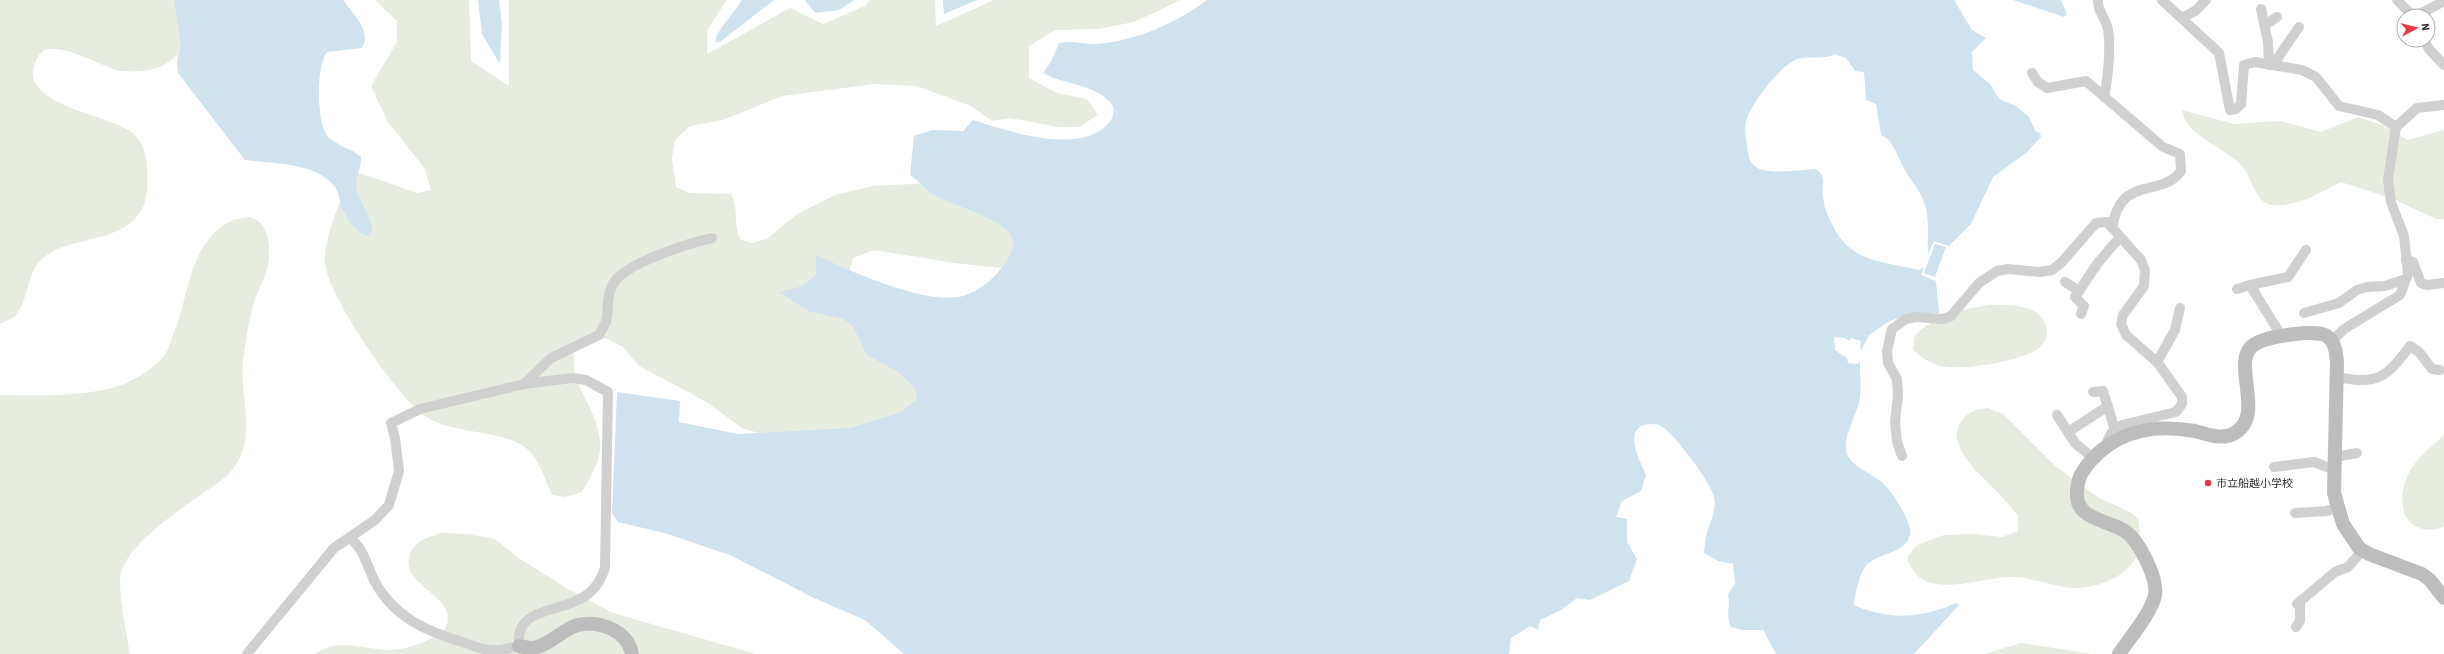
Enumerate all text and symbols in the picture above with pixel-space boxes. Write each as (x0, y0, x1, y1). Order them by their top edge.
north arrow (2396, 8, 2436, 48)
text: N (2418, 22, 2433, 31)
place label: 市立船越小学校 (2216, 476, 2293, 491)
marker: 市立船越小学校 (2203, 478, 2213, 488)

